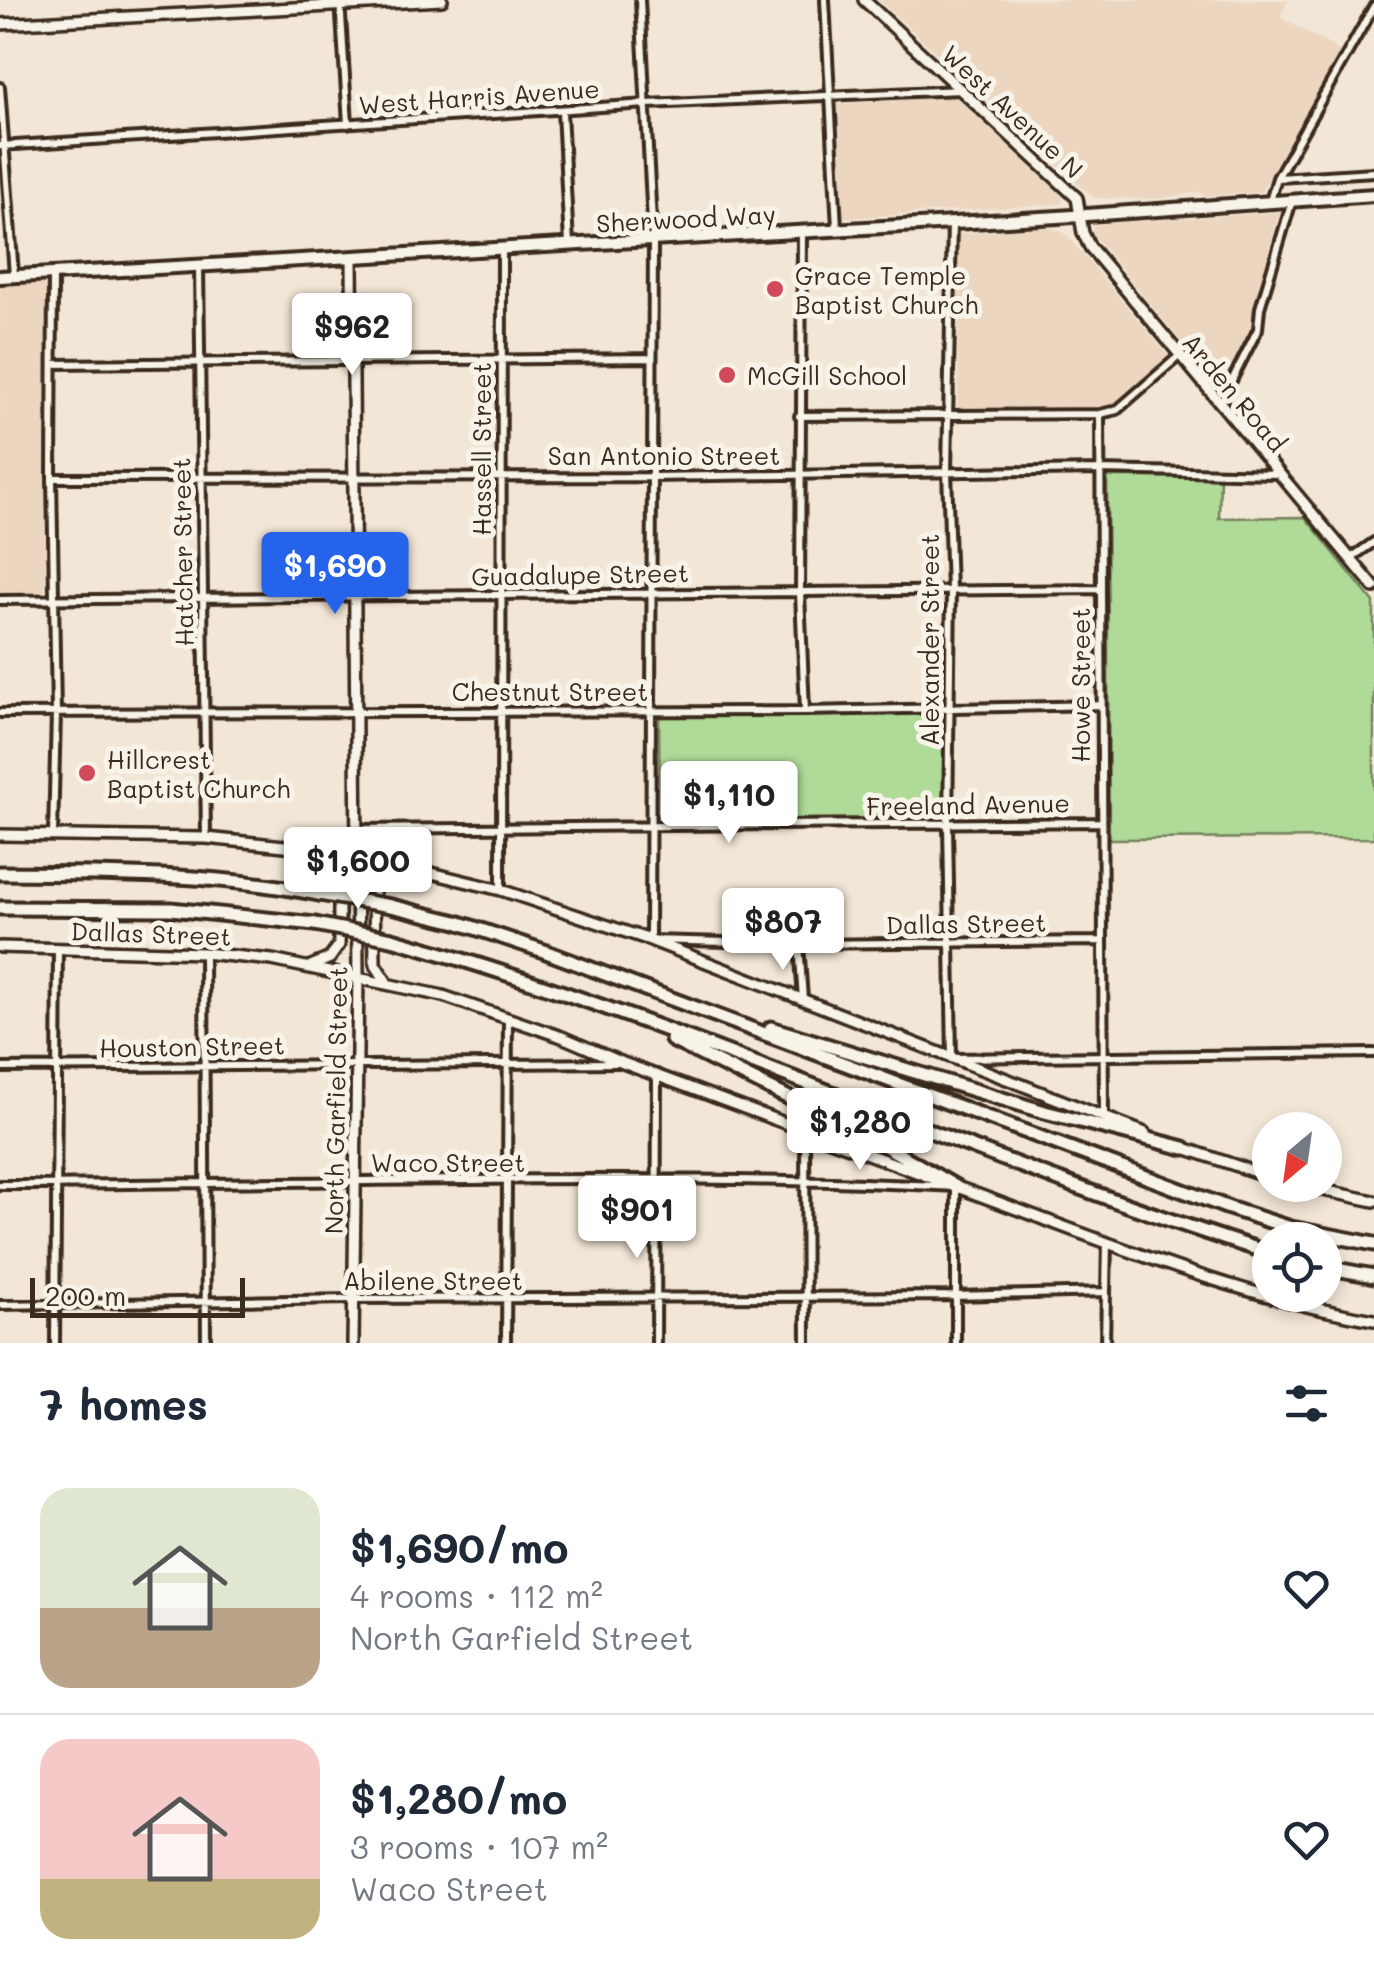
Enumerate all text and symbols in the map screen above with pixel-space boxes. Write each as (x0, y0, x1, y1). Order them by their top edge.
street label: West Avenue N (936, 37, 1090, 185)
street label: West Harris Avenue (357, 72, 601, 120)
street label: Sherwood Way (595, 197, 777, 240)
place label: Grace Temple Baptist Church (795, 259, 978, 320)
marker: Grace Temple Baptist Church (764, 278, 786, 300)
pin: $962 (293, 293, 411, 378)
text: $962 (314, 304, 390, 346)
street label: Arden Road (1176, 326, 1294, 458)
place label: McGill School (747, 359, 907, 391)
street label: Hassell Street (465, 362, 497, 536)
marker: McGill School (716, 364, 738, 386)
street label: San Antonio Street (548, 439, 780, 471)
street label: Hatcher Street (164, 457, 200, 647)
pin: $1,690 (254, 532, 416, 617)
street label: Alexander Street (913, 534, 945, 746)
text: $1,690 (284, 543, 386, 585)
street label: Guadalupe Street (471, 556, 689, 592)
street label: Howe Street (1064, 607, 1096, 763)
street label: Chestnut Street (452, 675, 648, 707)
place label: Hillcrest Baptist Church (107, 743, 290, 804)
pin: $1,110 (648, 761, 810, 846)
marker: Hillcrest Baptist Church (76, 762, 98, 784)
text: $1,110 (683, 772, 775, 814)
street label: Freeland Avenue (866, 786, 1070, 822)
pin: $1,600 (277, 827, 439, 912)
text: $1,600 (306, 838, 410, 880)
pin: $807 (724, 888, 842, 973)
text: $807 (744, 899, 822, 941)
street label: Dallas Street (885, 906, 1047, 940)
street label: Dallas Street (70, 914, 232, 952)
street label: North Garfield Street (317, 966, 353, 1234)
street label: Houston Street (99, 1028, 285, 1064)
pin: $1,280 (779, 1088, 941, 1173)
text: $1,280 (809, 1099, 911, 1141)
north arrow (1252, 1112, 1342, 1202)
map controls (1252, 1112, 1342, 1312)
street label: Waco Street (371, 1146, 525, 1178)
pin: $901 (578, 1176, 696, 1261)
text: $901 (600, 1187, 674, 1229)
button: locate (1252, 1222, 1342, 1312)
street label: Abilene Street (343, 1264, 523, 1296)
scale bar (30, 1273, 245, 1318)
text: 200 m (45, 1277, 126, 1313)
text: 7 homes (40, 1376, 208, 1431)
icon: filters (1279, 1376, 1334, 1431)
text: $1,690/mo (350, 1519, 568, 1574)
icon: home (120, 1528, 240, 1648)
icon: heart (1279, 1561, 1334, 1616)
text: 4 rooms · 112 m² (350, 1574, 603, 1616)
text: North Garfield Street (350, 1616, 693, 1658)
text: $1,280/mo (350, 1770, 567, 1825)
icon: home (120, 1779, 240, 1899)
icon: heart (1279, 1812, 1334, 1867)
text: 3 rooms · 107 m² (350, 1825, 608, 1867)
text: Waco Street (350, 1867, 548, 1909)

